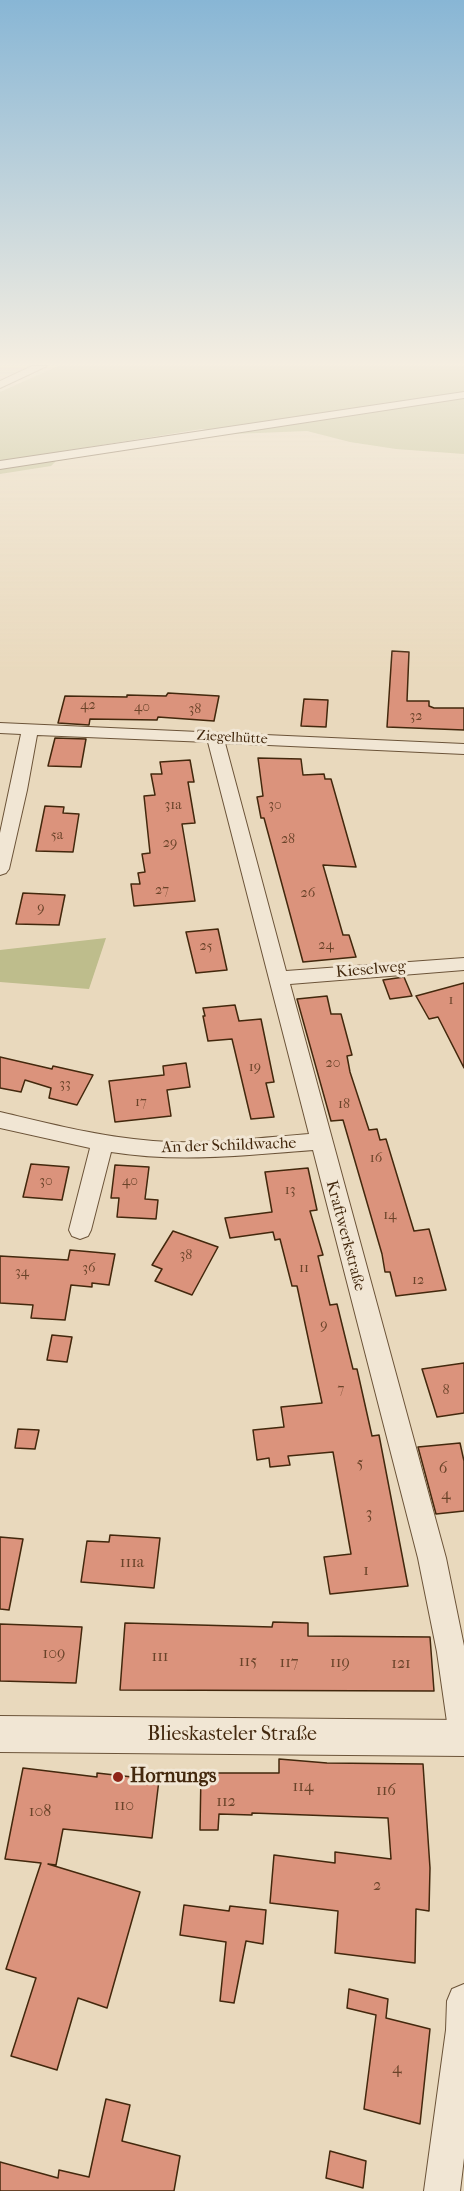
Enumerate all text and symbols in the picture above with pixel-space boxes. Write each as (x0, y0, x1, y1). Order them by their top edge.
house number: 42 (80, 698, 96, 714)
house number: 40 (134, 700, 150, 716)
house number: 38 (189, 702, 201, 718)
house number: 32 (410, 709, 422, 725)
street label: Ziegelhütte (196, 728, 268, 748)
house number: 31a (164, 798, 182, 814)
house number: 30 (268, 798, 282, 814)
house number: 5a (51, 828, 63, 844)
house number: 28 (281, 832, 295, 848)
house number: 29 (163, 836, 177, 852)
house number: 27 (155, 883, 169, 899)
house number: 26 (301, 886, 315, 902)
house number: 9 (37, 901, 45, 917)
house number: 24 (318, 938, 334, 954)
house number: 25 (199, 939, 213, 955)
street label: Kieselweg (335, 957, 407, 983)
house number: 1 (449, 993, 453, 1009)
house number: 20 (326, 1056, 340, 1072)
house number: 19 (249, 1060, 261, 1076)
house number: 33 (59, 1077, 71, 1093)
house number: 17 (135, 1095, 147, 1111)
house number: 18 (338, 1097, 350, 1113)
street label: An der Schildwache (161, 1134, 297, 1158)
house number: 16 (370, 1151, 382, 1167)
house number: 30 (39, 1174, 53, 1190)
house number: 40 (122, 1174, 138, 1190)
street label: Kraftwerkstraße (321, 1179, 369, 1293)
house number: 13 (285, 1183, 295, 1199)
house number: 14 (383, 1208, 397, 1224)
house number: 38 (180, 1248, 192, 1264)
house number: 36 (82, 1261, 96, 1277)
house number: 11 (299, 1261, 309, 1277)
house number: 34 (15, 1265, 29, 1281)
house number: 12 (412, 1273, 424, 1289)
house number: 9 (320, 1318, 328, 1334)
house number: 7 (338, 1382, 344, 1398)
house number: 8 (442, 1383, 450, 1399)
house number: 5 (357, 1454, 363, 1474)
house number: 6 (439, 1459, 447, 1479)
house number: 4 (441, 1485, 451, 1505)
house number: 3 (366, 1504, 372, 1524)
house number: 111a (120, 1553, 144, 1573)
house number: 1 (363, 1561, 369, 1581)
house number: 109 (43, 1644, 65, 1664)
house number: 111 (151, 1647, 169, 1667)
house number: 115 (239, 1652, 257, 1672)
house number: 117 (279, 1653, 299, 1673)
house number: 119 (330, 1653, 350, 1673)
house number: 121 (391, 1654, 411, 1674)
street label: Blieskasteler Straße (147, 1723, 317, 1747)
place label: Hornungs (130, 1765, 216, 1789)
marker: Hornungs (111, 1770, 125, 1784)
house number: 114 (293, 1777, 313, 1797)
house number: 116 (376, 1781, 396, 1801)
house number: 112 (216, 1792, 236, 1812)
house number: 110 (114, 1796, 134, 1816)
house number: 108 (29, 1802, 51, 1822)
house number: 2 (373, 1876, 381, 1896)
house number: 4 (392, 2059, 402, 2079)

